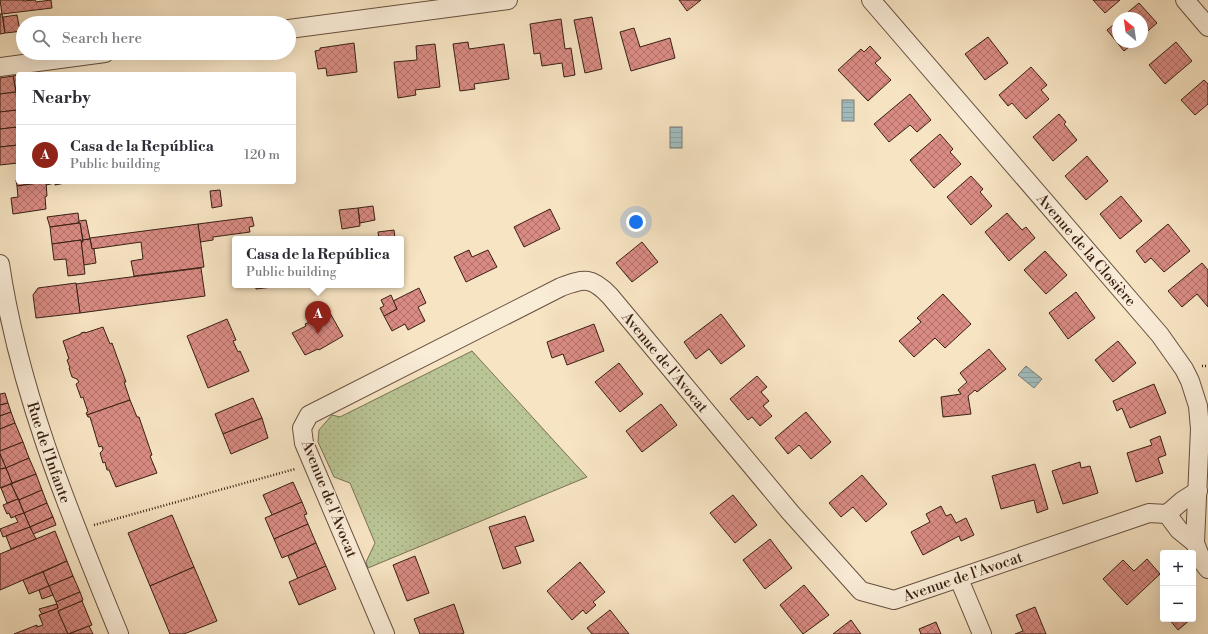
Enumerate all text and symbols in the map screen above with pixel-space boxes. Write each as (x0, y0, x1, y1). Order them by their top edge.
north arrow (1112, 12, 1148, 48)
search box (16, 16, 296, 60)
icon: search (30, 27, 52, 49)
text: Search here (62, 29, 142, 48)
text: Nearby (32, 87, 91, 109)
text: Casa de la República (70, 137, 214, 156)
text: A (40, 147, 50, 163)
text: 120 m (244, 147, 280, 163)
text: Public building (70, 156, 160, 172)
street label: Avenue de la Closière (1032, 189, 1141, 310)
your location (626, 212, 646, 232)
popup (232, 236, 404, 288)
text: Casa de la República (246, 245, 390, 264)
text: Public building (246, 264, 336, 280)
pin: A (305, 301, 331, 334)
street label: Avenue de l'Avocat (617, 307, 713, 417)
street label: Rue de l'Infante (23, 399, 75, 506)
street label: Avenue de l'Avocat (296, 437, 361, 561)
street label: Avenue de l'Avocat (899, 547, 1026, 606)
map controls (1160, 550, 1196, 622)
button: + (1160, 550, 1196, 586)
button: − (1160, 586, 1196, 622)

